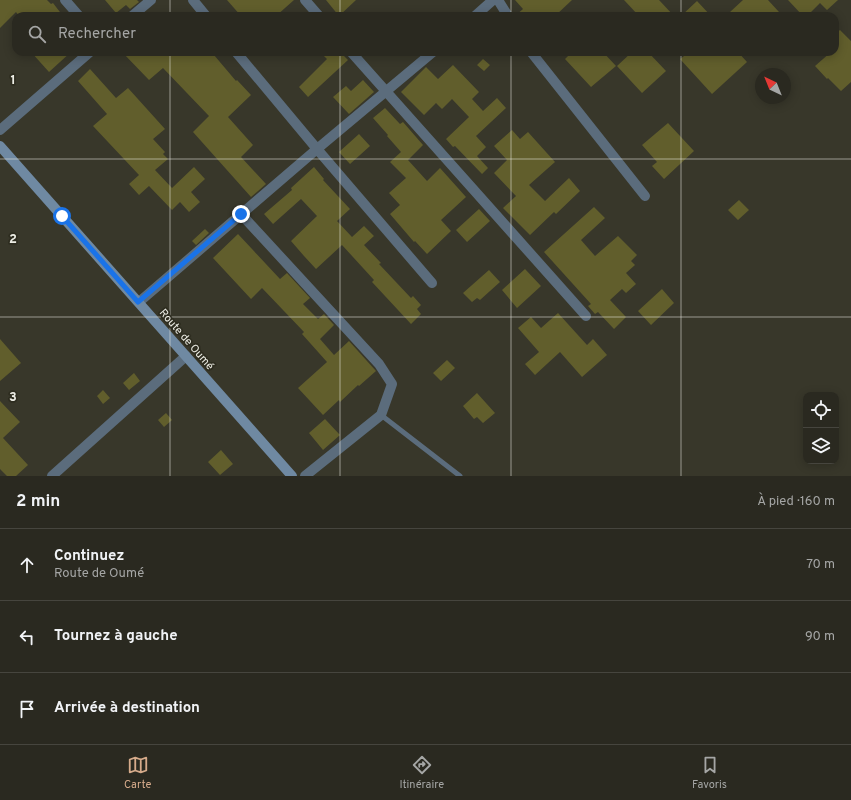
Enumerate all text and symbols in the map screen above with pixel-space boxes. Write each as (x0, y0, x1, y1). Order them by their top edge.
search box (12, 12, 839, 56)
icon: search (26, 23, 48, 45)
text: Rechercher (58, 25, 136, 44)
north arrow (755, 68, 791, 104)
text: 1 (10, 73, 16, 89)
route end (232, 205, 250, 223)
route start (53, 207, 71, 225)
text: 2 (9, 232, 17, 248)
street label: Route de Oumé (156, 306, 217, 373)
text: 3 (9, 390, 17, 406)
map controls (803, 392, 839, 464)
button: locate (803, 392, 839, 428)
button: layers (803, 428, 839, 464)
text: 2 min (16, 491, 60, 513)
text: À pied · 160 m (757, 494, 835, 510)
text: Continuez (54, 547, 124, 566)
icon: ahead (16, 554, 38, 576)
text: 70 m (806, 557, 835, 573)
text: Route de Oumé (54, 566, 144, 582)
icon: left (16, 626, 38, 648)
text: Tournez à gauche (54, 627, 178, 646)
text: 90 m (805, 629, 835, 645)
icon: arrive (16, 698, 38, 720)
text: Arrivée à destination (54, 699, 200, 718)
tab: Carte (124, 754, 151, 792)
tab: Itinéraire (399, 754, 444, 792)
tab: Favoris (692, 754, 727, 792)

